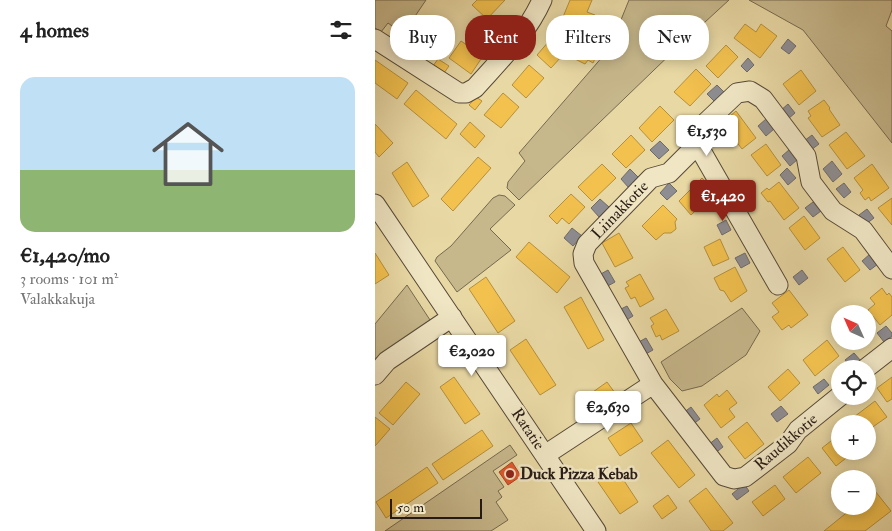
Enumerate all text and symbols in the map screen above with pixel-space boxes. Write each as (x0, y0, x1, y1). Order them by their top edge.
chip: Buy (390, 15, 455, 60)
chip: Rent (465, 15, 536, 60)
chip: Filters (546, 15, 629, 60)
chip: New (639, 15, 709, 60)
icon: filters (327, 16, 355, 44)
text: 4 homes (20, 17, 89, 44)
icon: home (143, 109, 233, 199)
pin: €1,530 (666, 114, 748, 157)
text: €1,530 (687, 121, 727, 141)
street label: Liinakkotie (587, 176, 653, 243)
pin: €1,420 (682, 180, 764, 222)
text: €1,420 (701, 186, 745, 206)
text: €1,420/mo (20, 242, 110, 269)
text: 3 rooms · 101 m² (20, 269, 118, 289)
text: Valakkakuja (20, 289, 95, 309)
north arrow (831, 305, 876, 350)
map controls (831, 305, 876, 515)
pin: €2,020 (431, 334, 513, 377)
text: €2,020 (449, 341, 495, 361)
button: locate (831, 360, 876, 405)
pin: €2,630 (567, 390, 649, 433)
text: €2,630 (586, 397, 630, 417)
street label: Ratatie (507, 404, 549, 454)
street label: Raudikkotie (750, 409, 822, 475)
button: + (831, 415, 876, 460)
place label: Duck Pizza Kebab (520, 464, 638, 484)
marker: Duck Pizza Kebab (504, 468, 516, 480)
button: − (831, 470, 876, 515)
scale bar (390, 496, 483, 519)
text: 50 m (397, 499, 424, 516)

